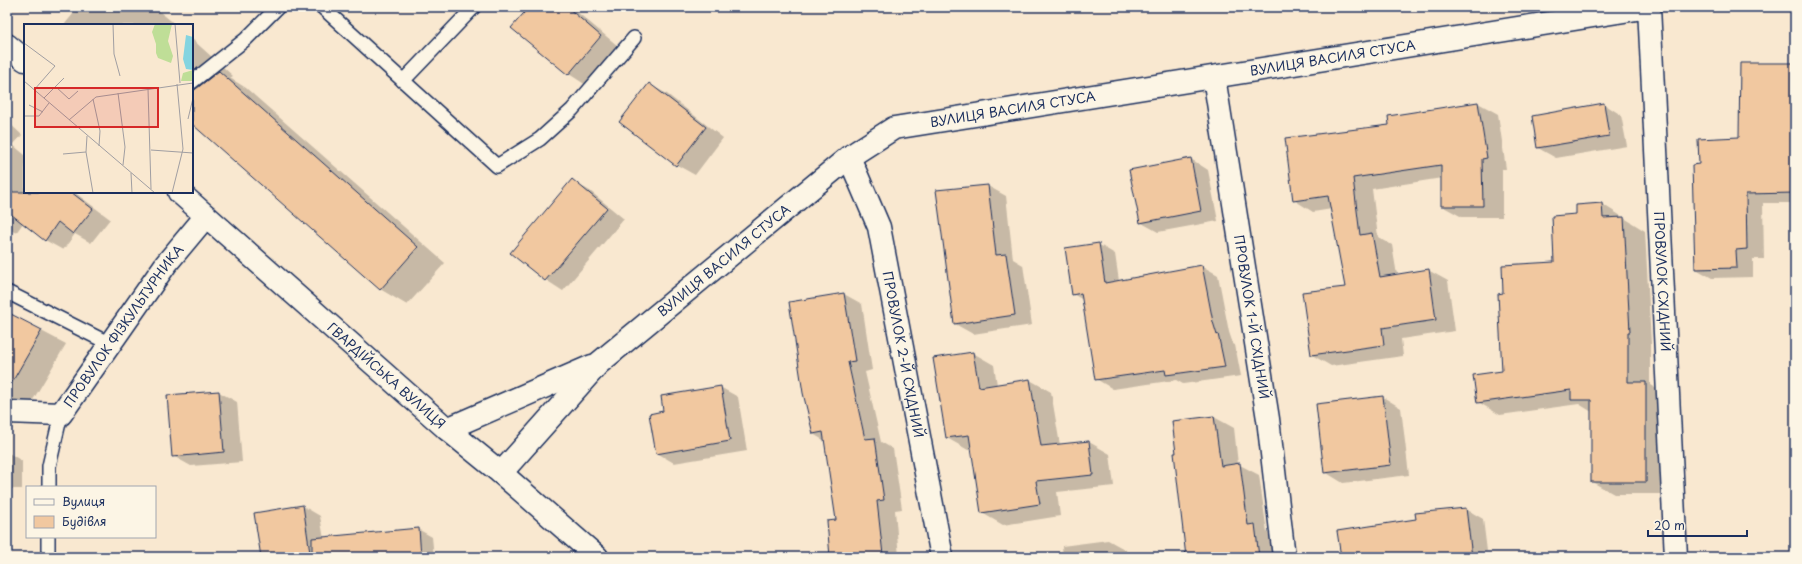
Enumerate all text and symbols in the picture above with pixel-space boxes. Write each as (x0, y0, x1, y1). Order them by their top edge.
inset map (24, 24, 193, 193)
street label: ВУЛИЦЯ ВАСИЛЯ СТУСА (1248, 35, 1417, 80)
street label: ВУЛИЦЯ ВАСИЛЯ СТУСА (929, 86, 1097, 131)
street label: ВУЛИЦЯ ВАСИЛЯ СТУСА (653, 199, 794, 320)
street label: ПРОВУЛОК СХІДНИЙ (1650, 211, 1676, 352)
street label: ПРОВУЛОК 1-Й СХІДНИЙ (1230, 233, 1275, 400)
street label: ПРОВУЛОК ФІЗКУЛЬТУРНИКА (59, 240, 187, 411)
street label: ПРОВУЛОК 2-Й СХІДНИЙ (879, 270, 929, 439)
street label: ГВАРДІЙСЬКА ВУЛИЦЯ (324, 318, 450, 433)
legend (26, 486, 156, 538)
text: Вулиця (62, 492, 105, 510)
text: Будівля (62, 512, 107, 530)
scale bar (1648, 512, 1747, 538)
text: 20 m (1654, 516, 1685, 534)

